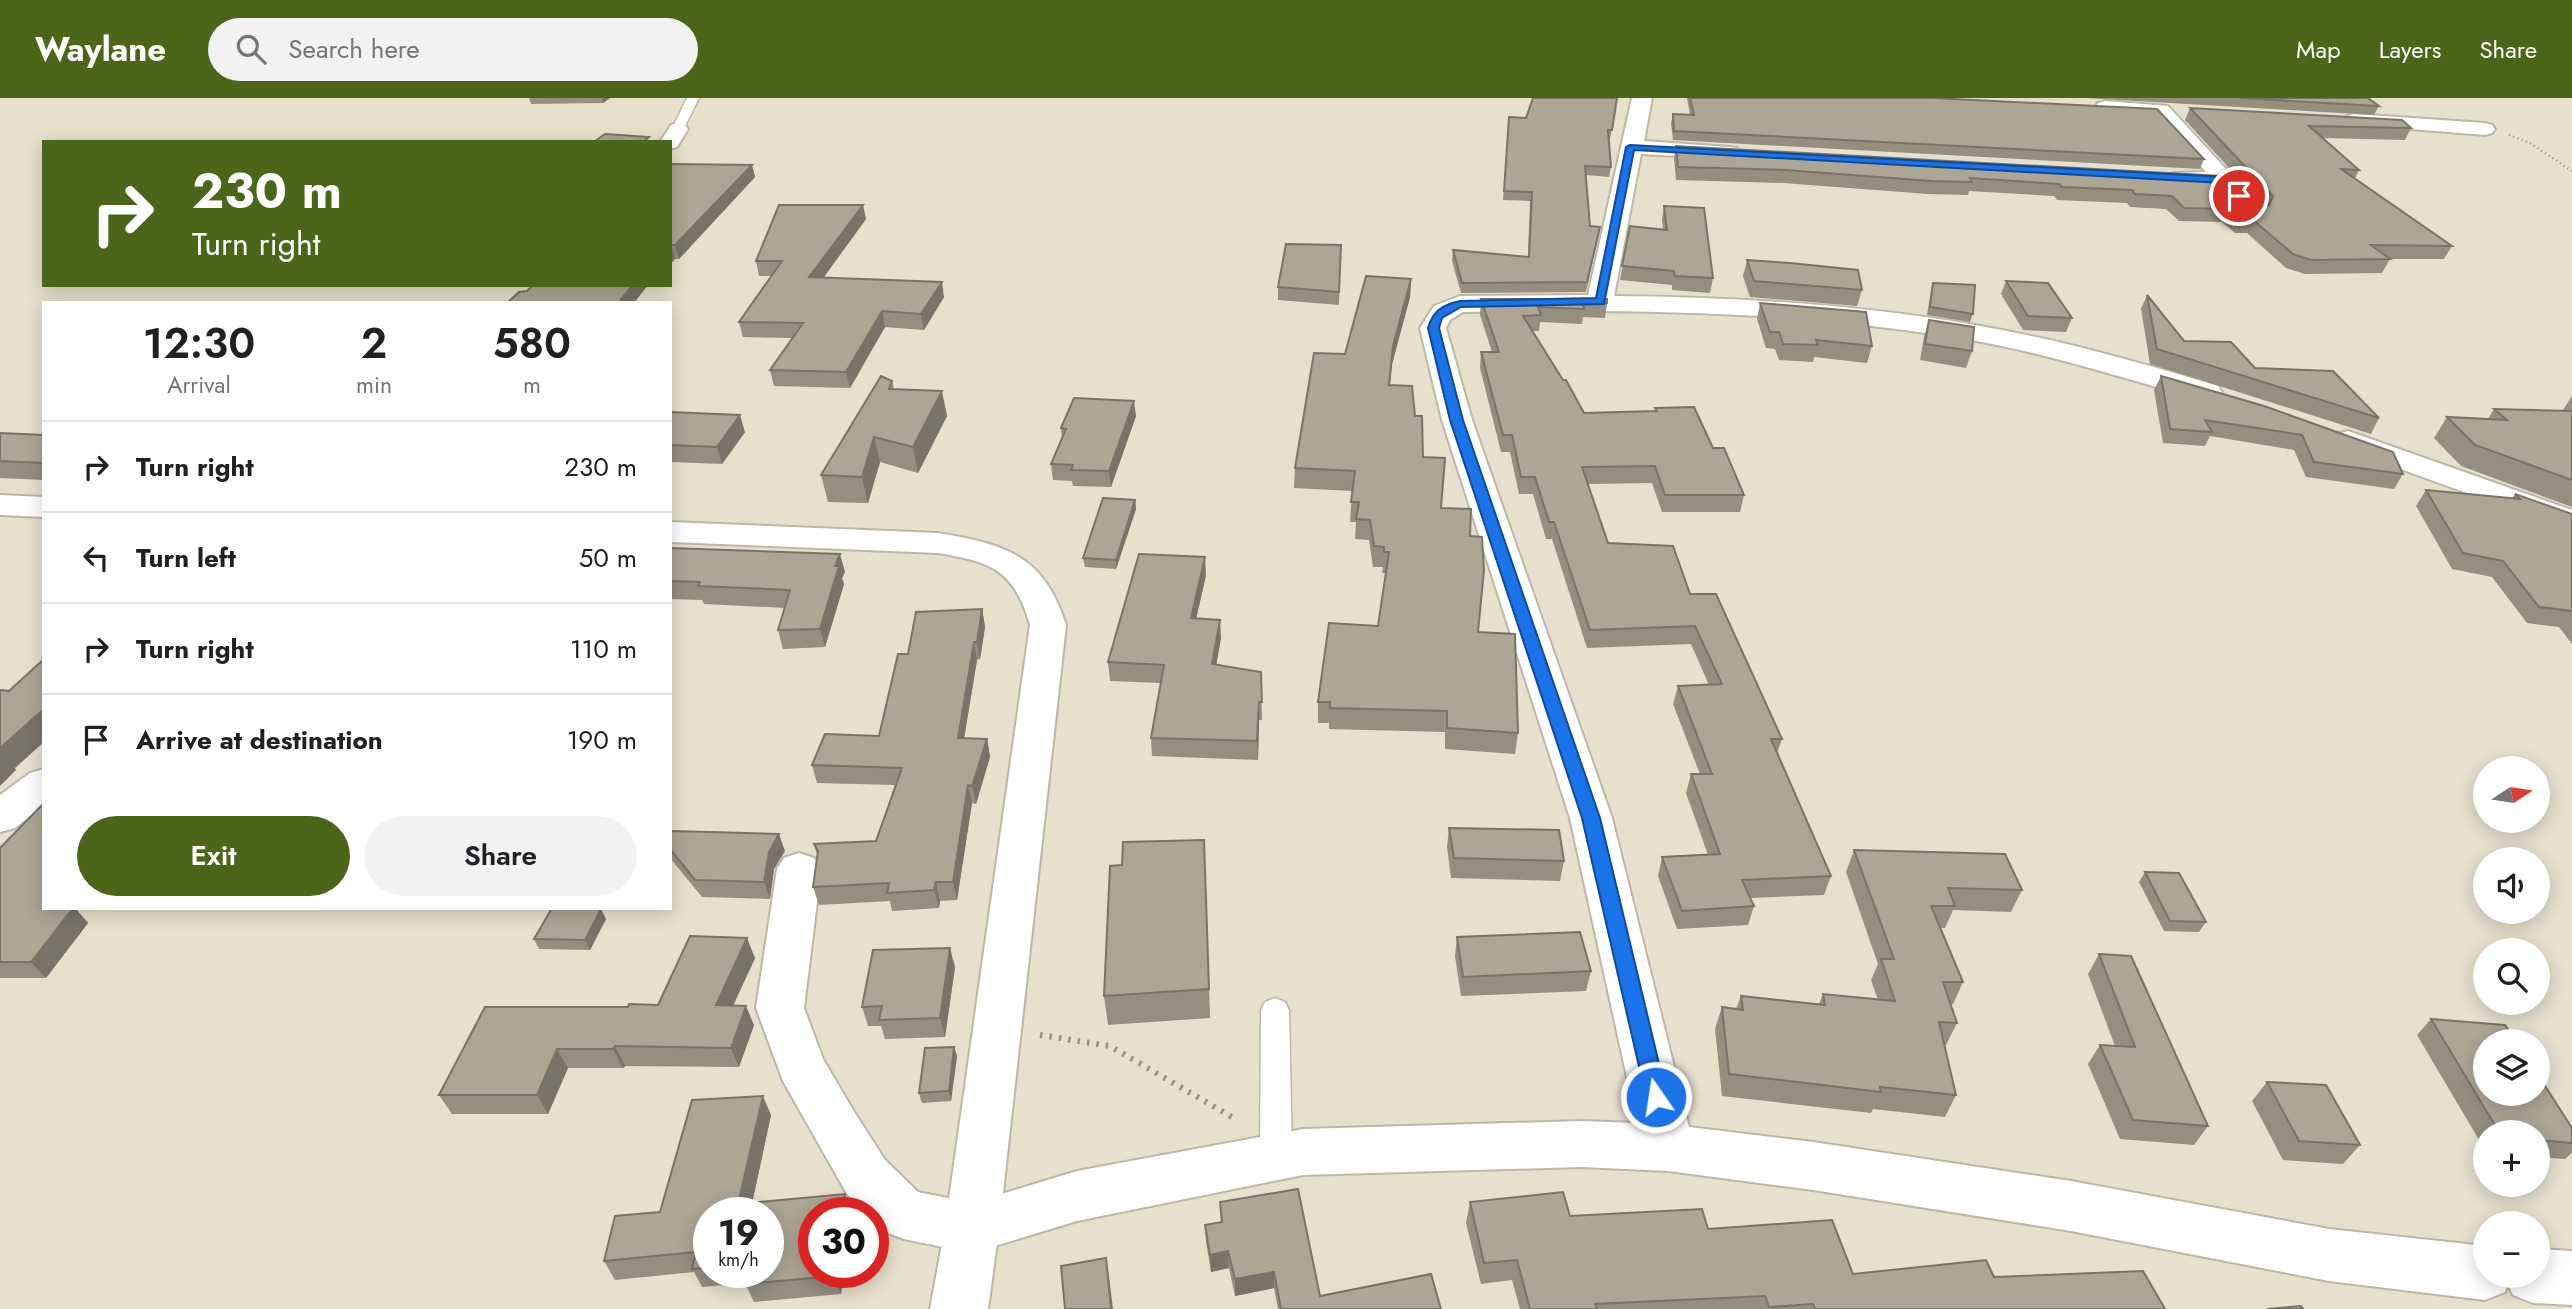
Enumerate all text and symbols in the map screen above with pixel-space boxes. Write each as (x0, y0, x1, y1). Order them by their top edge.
search box (208, 18, 698, 81)
text: Waylane (35, 26, 166, 73)
icon: search (232, 30, 270, 68)
text: Search here (288, 30, 420, 68)
text: Map (2296, 32, 2341, 67)
text: Layers (2379, 32, 2441, 67)
text: Share (2479, 32, 2537, 67)
text: 230 m (192, 156, 342, 226)
pin (2209, 166, 2269, 226)
icon: right (77, 168, 168, 259)
icon: arrive (2220, 177, 2258, 215)
text: Turn right (192, 221, 321, 267)
text: 12:30 (143, 313, 255, 374)
text: 2 (361, 313, 387, 374)
text: 580 (493, 313, 571, 374)
text: Arrival (167, 368, 231, 402)
text: min (356, 368, 392, 402)
text: m (523, 368, 541, 402)
icon: right (77, 448, 115, 486)
text: Turn right (136, 448, 254, 486)
text: 230 m (564, 448, 637, 486)
icon: left (77, 539, 115, 577)
text: Turn left (136, 539, 236, 577)
text: 50 m (579, 539, 637, 577)
icon: right (77, 630, 115, 668)
text: Turn right (136, 630, 254, 668)
text: 110 m (570, 630, 637, 668)
icon: arrive (77, 721, 115, 759)
text: Arrive at destination (136, 721, 383, 759)
text: 190 m (567, 721, 637, 759)
north arrow (2473, 756, 2550, 833)
map controls (2473, 756, 2550, 1288)
button: Exit (77, 816, 350, 896)
button: Share (364, 816, 637, 896)
button: sound (2473, 847, 2550, 924)
button: search (2473, 938, 2550, 1015)
button: layers (2473, 1029, 2550, 1106)
position arrow (1619, 1060, 1693, 1134)
button: + (2473, 1120, 2550, 1197)
speed limit sign: 30 (798, 1197, 889, 1288)
text: 19 (718, 1208, 759, 1258)
button: − (2473, 1211, 2550, 1288)
text: km/h (718, 1247, 759, 1273)

